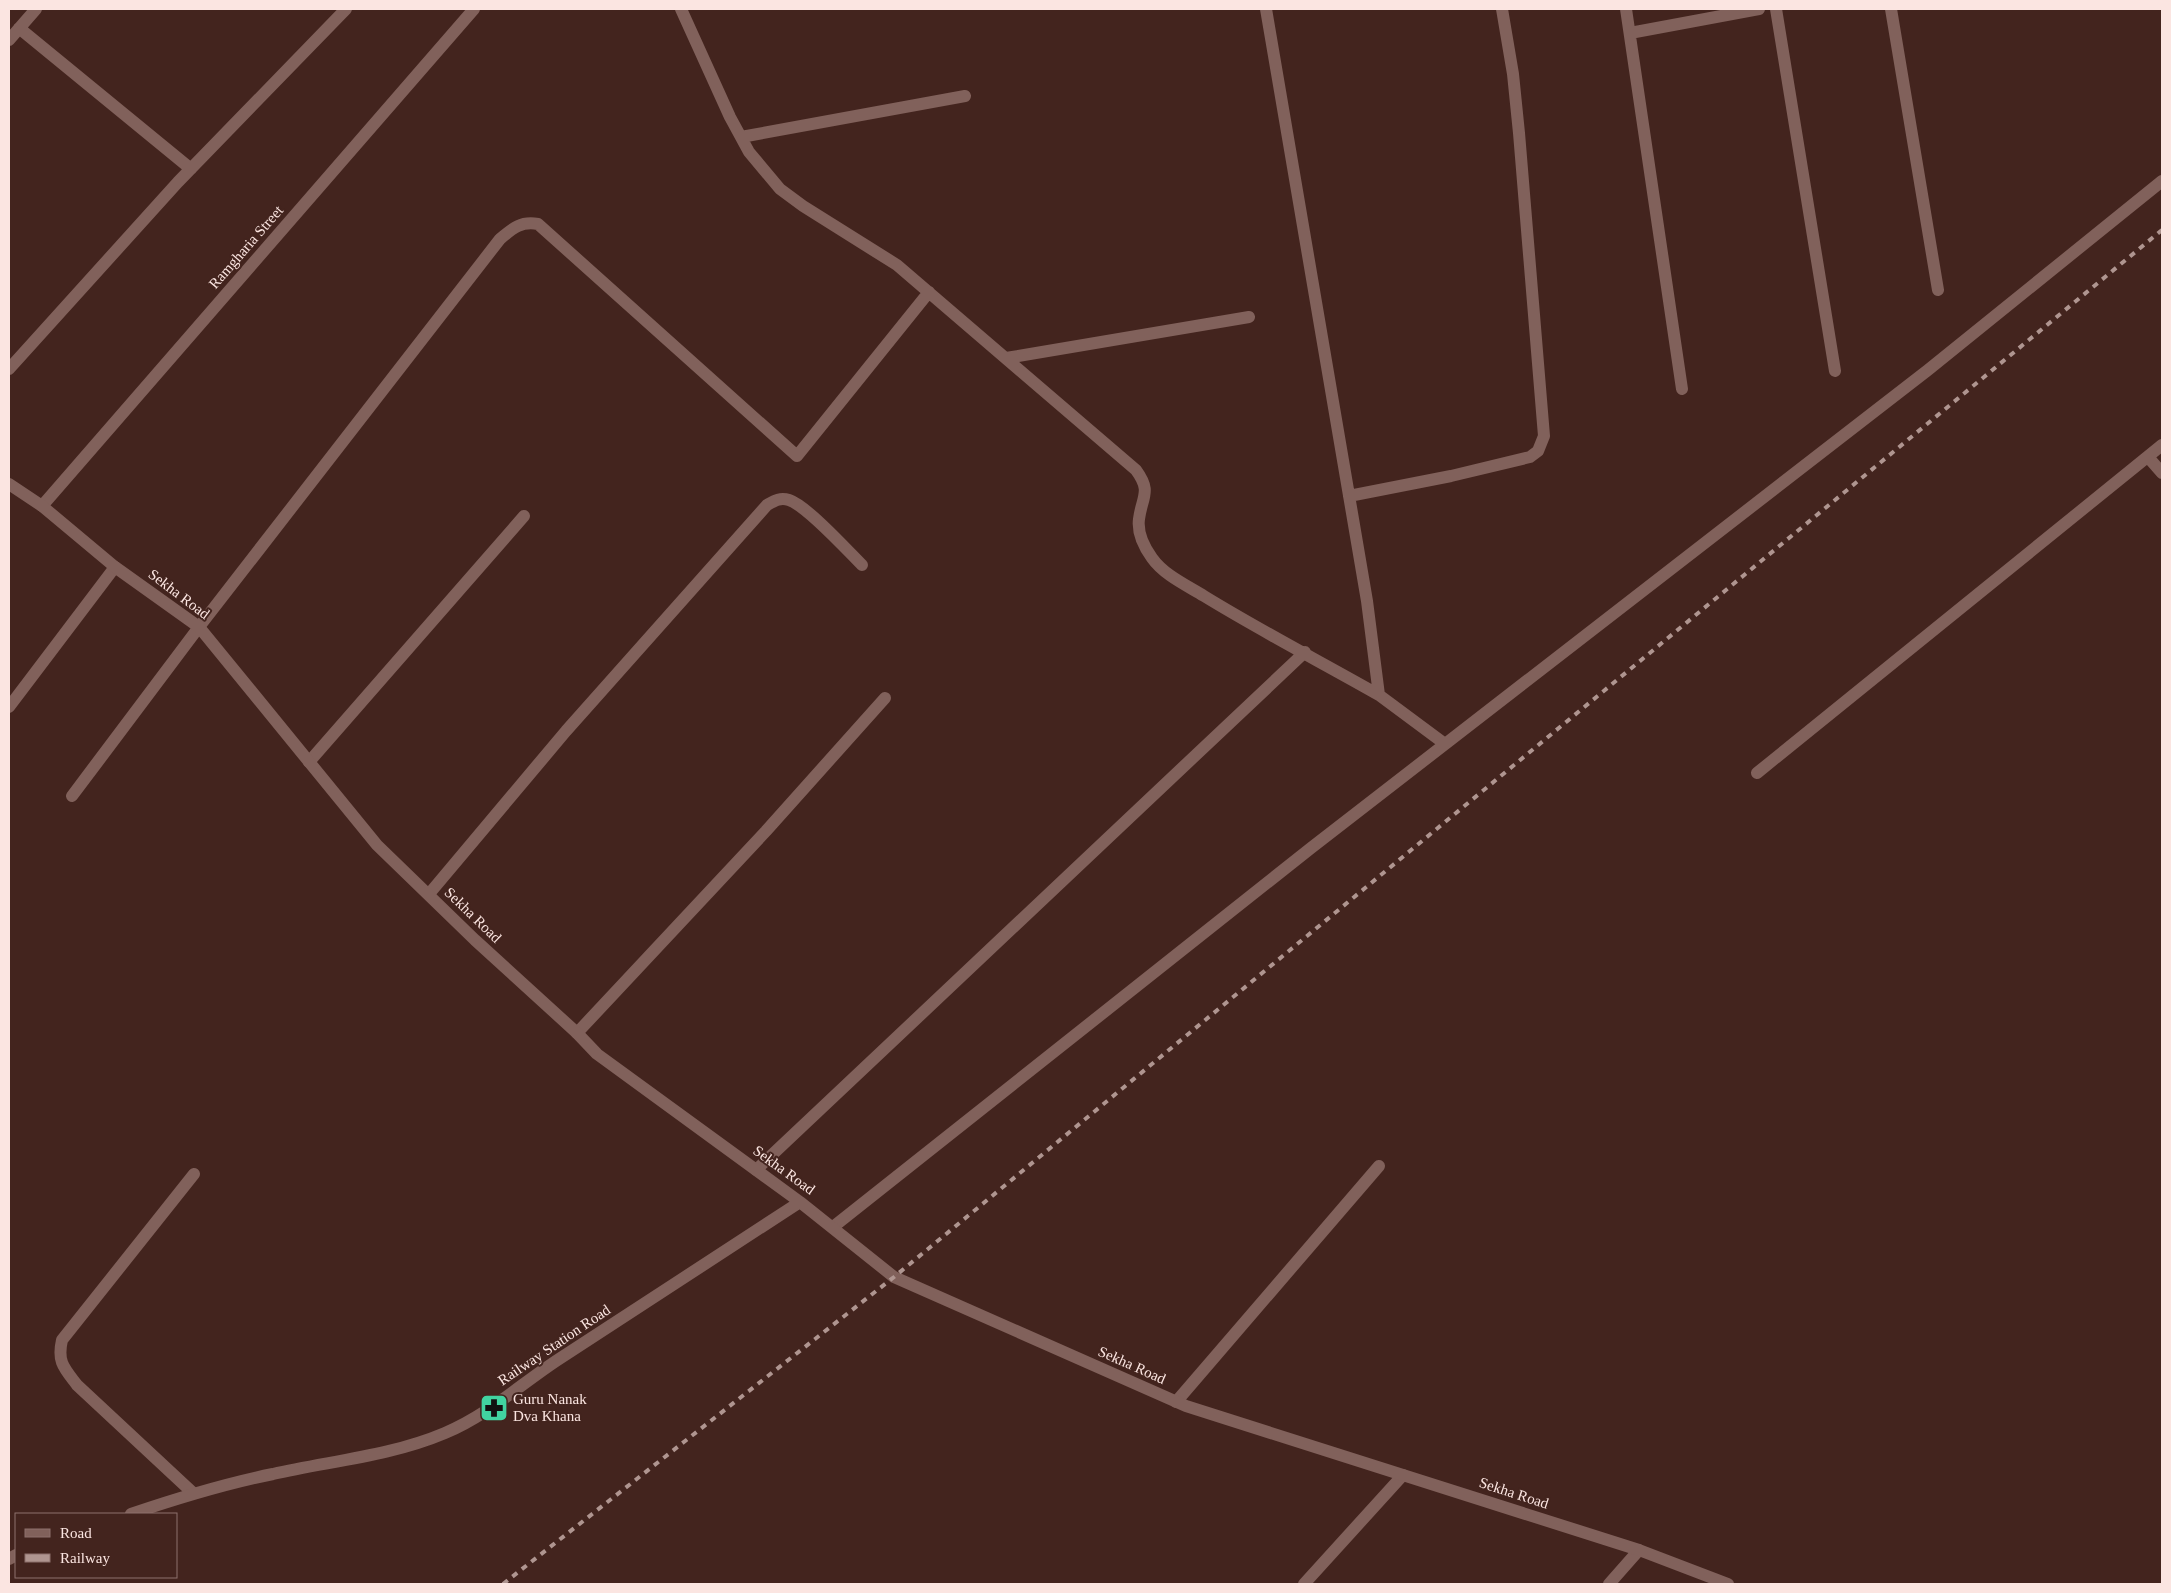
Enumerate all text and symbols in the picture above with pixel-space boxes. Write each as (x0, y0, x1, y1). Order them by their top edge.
street label: Ramgharia Street (206, 202, 287, 292)
street label: Sekha Road (145, 566, 213, 622)
street label: Sekha Road (442, 884, 505, 946)
street label: Sekha Road (750, 1142, 818, 1198)
street label: Railway Station Road (495, 1301, 613, 1388)
street label: Sekha Road (1096, 1343, 1169, 1387)
place label: Guru Nanak Dva Khana (513, 1391, 587, 1424)
pharmacy icon: Guru Nanak Dva Khana (479, 1393, 509, 1423)
street label: Sekha Road (1477, 1474, 1551, 1512)
legend (15, 1513, 178, 1578)
text: Road (60, 1525, 92, 1541)
text: Railway (60, 1550, 110, 1566)

